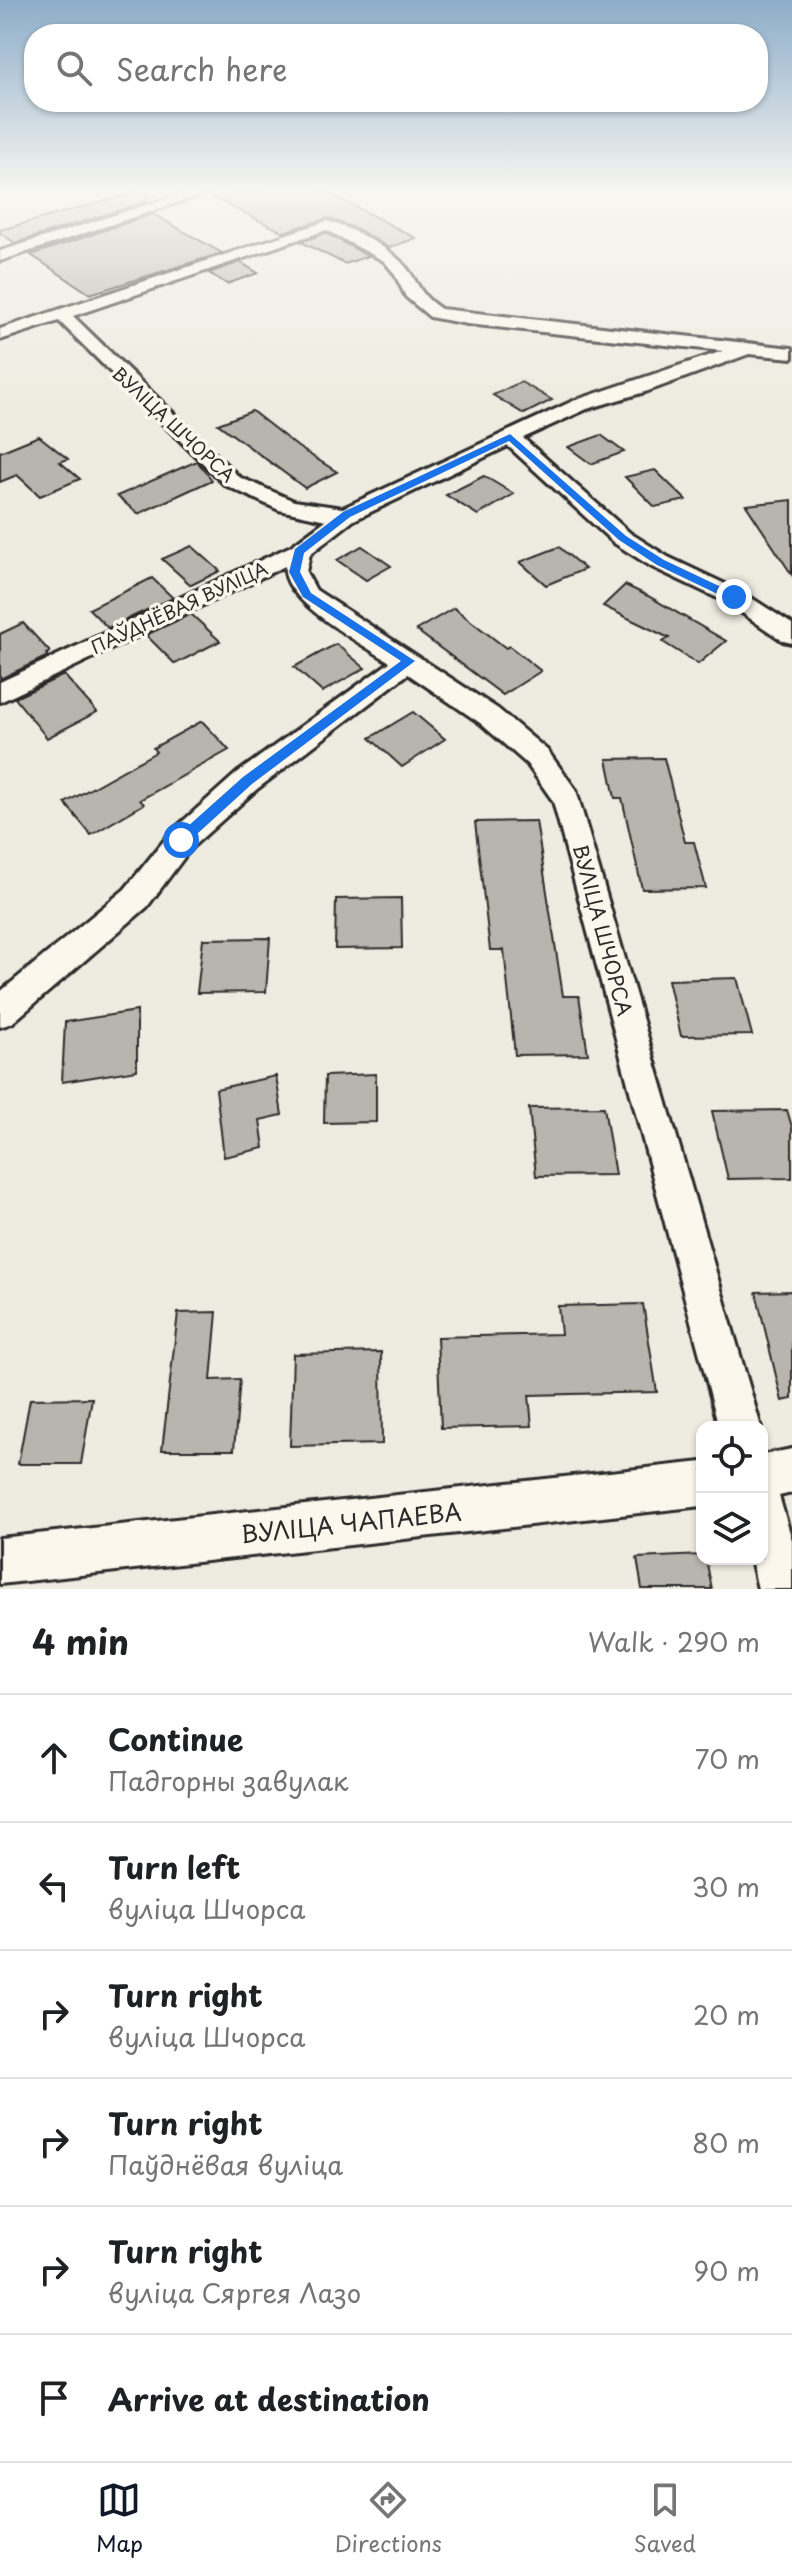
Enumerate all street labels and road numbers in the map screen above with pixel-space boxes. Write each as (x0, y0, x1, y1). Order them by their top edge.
street label: ВУЛІЦА ШЧОРСА (107, 360, 241, 488)
street label: ПАЎДНЁВАЯ ВУЛІЦА (86, 554, 272, 660)
street label: ВУЛІЦА ШЧОРСА (566, 841, 640, 1019)
street label: ВУЛІЦА ЧАПАЕВА (239, 1493, 463, 1551)

